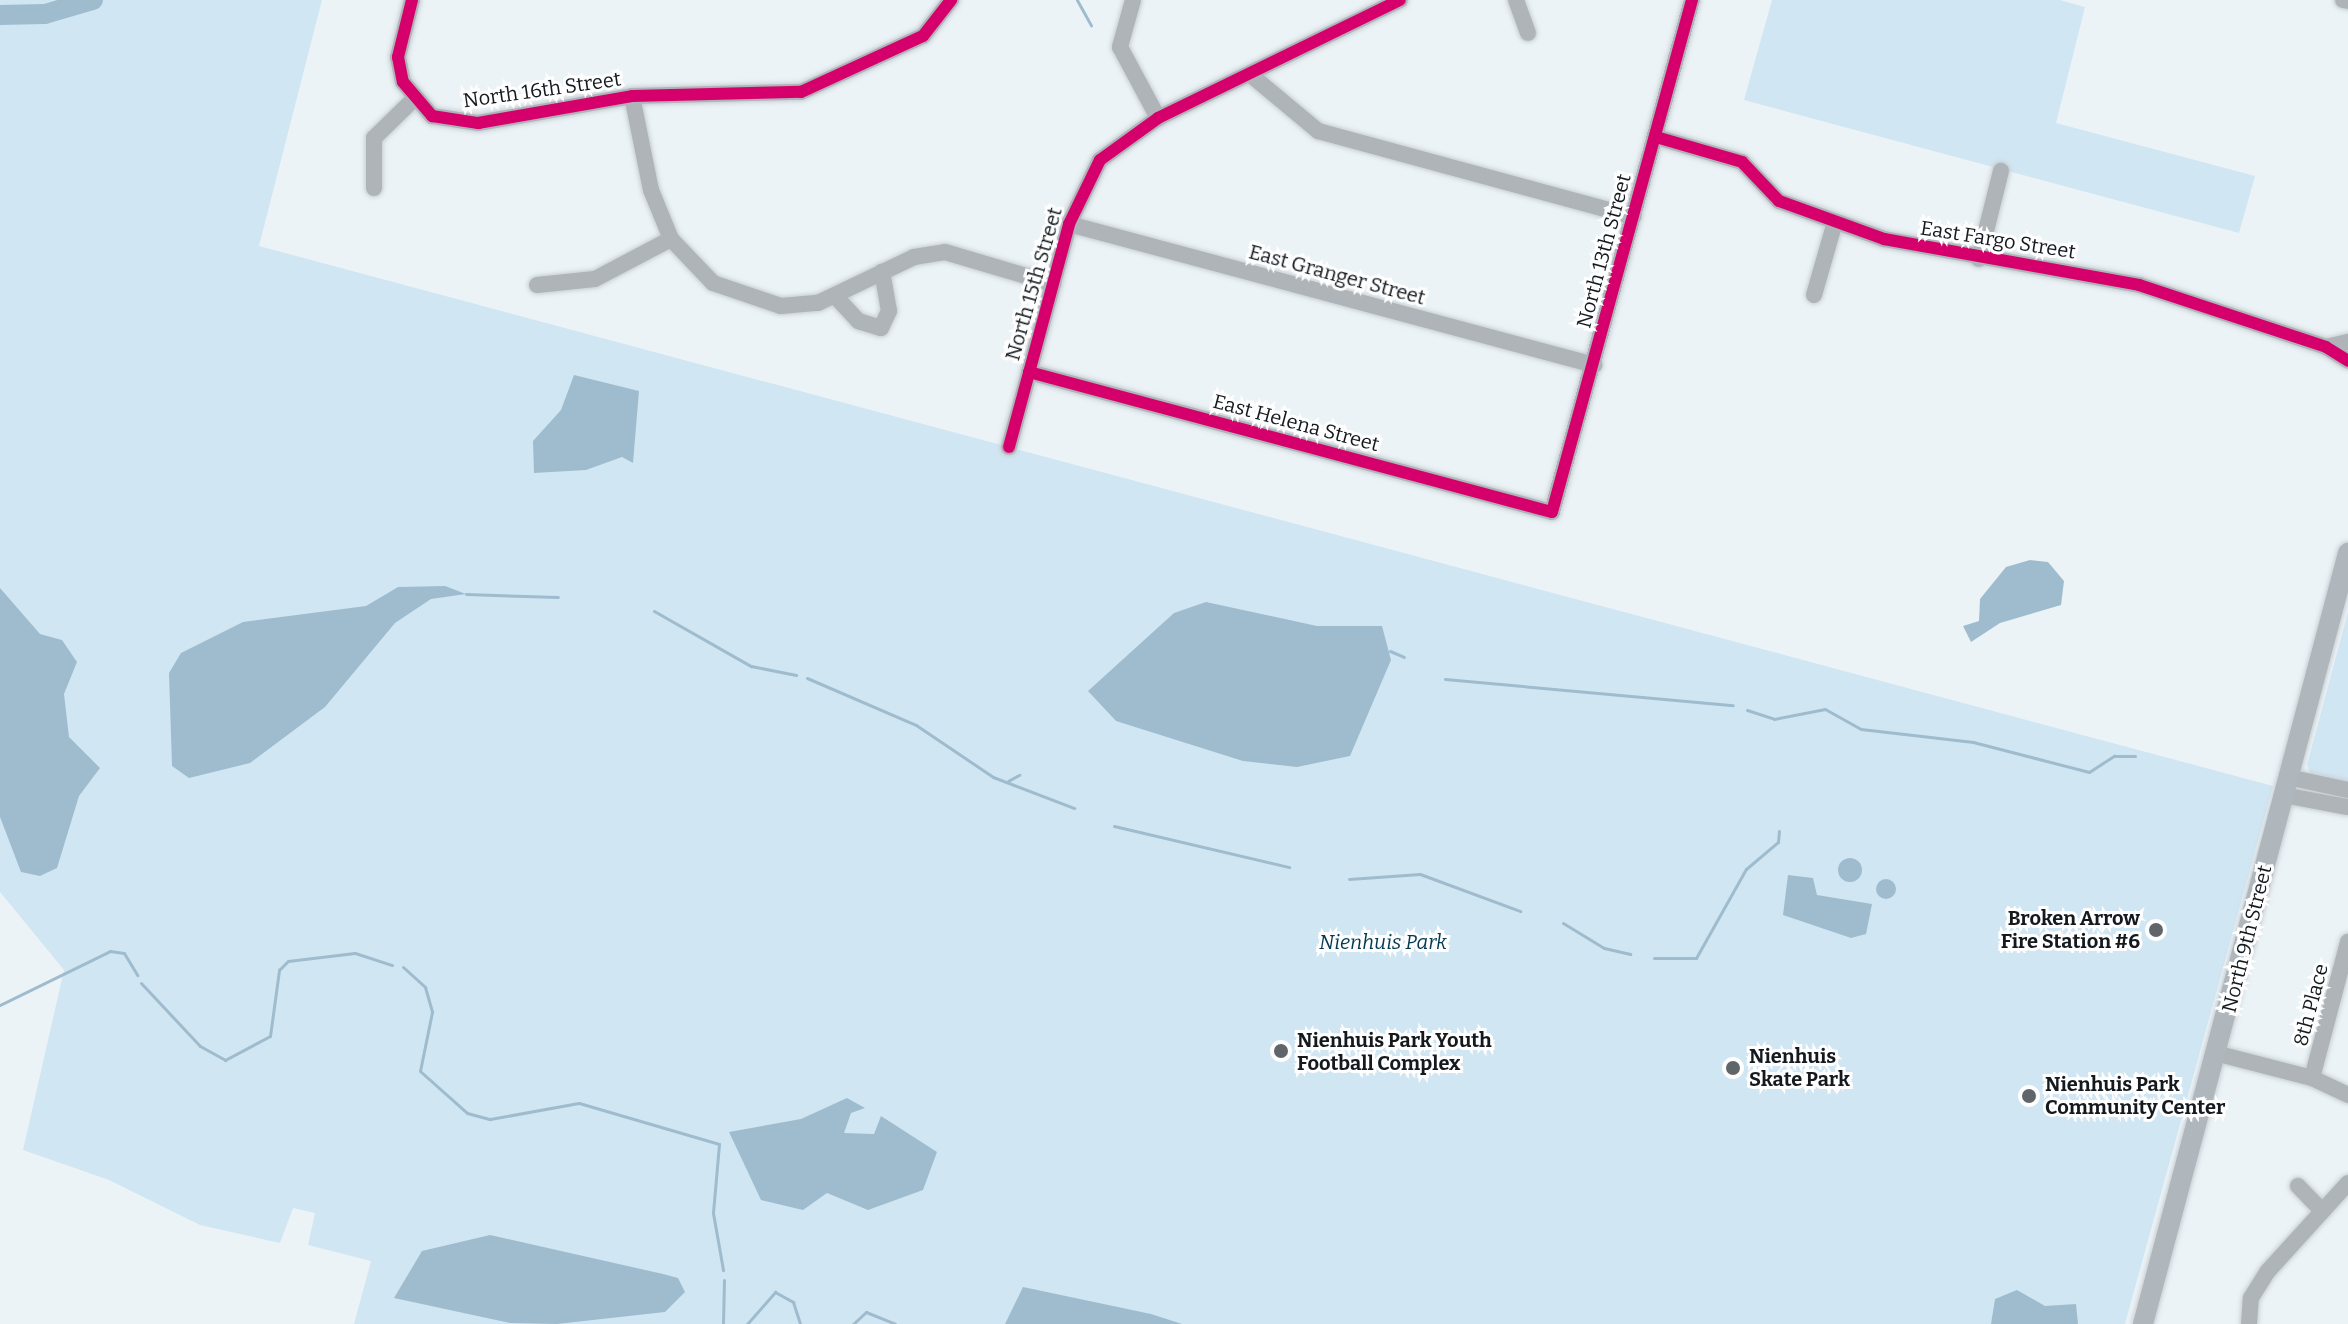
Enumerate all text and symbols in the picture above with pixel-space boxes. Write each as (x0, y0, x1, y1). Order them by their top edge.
street label: North 16th Street (462, 67, 622, 113)
street label: North 13th Street (1572, 171, 1636, 331)
street label: North 15th Street (1001, 205, 1067, 363)
street label: East Fargo Street (1919, 216, 2077, 264)
street label: East Granger Street (1246, 240, 1428, 310)
street label: East Helena Street (1210, 389, 1382, 457)
street label: North 9th Street (2217, 863, 2277, 1015)
place label: Broken Arrow Fire Station #6 (2001, 906, 2140, 953)
marker: Broken Arrow Fire Station #6 (2147, 921, 2165, 939)
park label: Nienhuis Park (1319, 930, 1447, 954)
street label: 8th Place (2289, 961, 2333, 1049)
place label: Nienhuis Park Youth Football Complex (1297, 1028, 1492, 1075)
marker: Nienhuis Park Youth Football Complex (1272, 1042, 1290, 1060)
place label: Nienhuis Skate Park (1749, 1044, 1850, 1091)
marker: Nienhuis Skate Park (1724, 1059, 1742, 1077)
place label: Nienhuis Park Community Center (2045, 1072, 2225, 1119)
marker: Nienhuis Park Community Center (2020, 1087, 2038, 1105)

